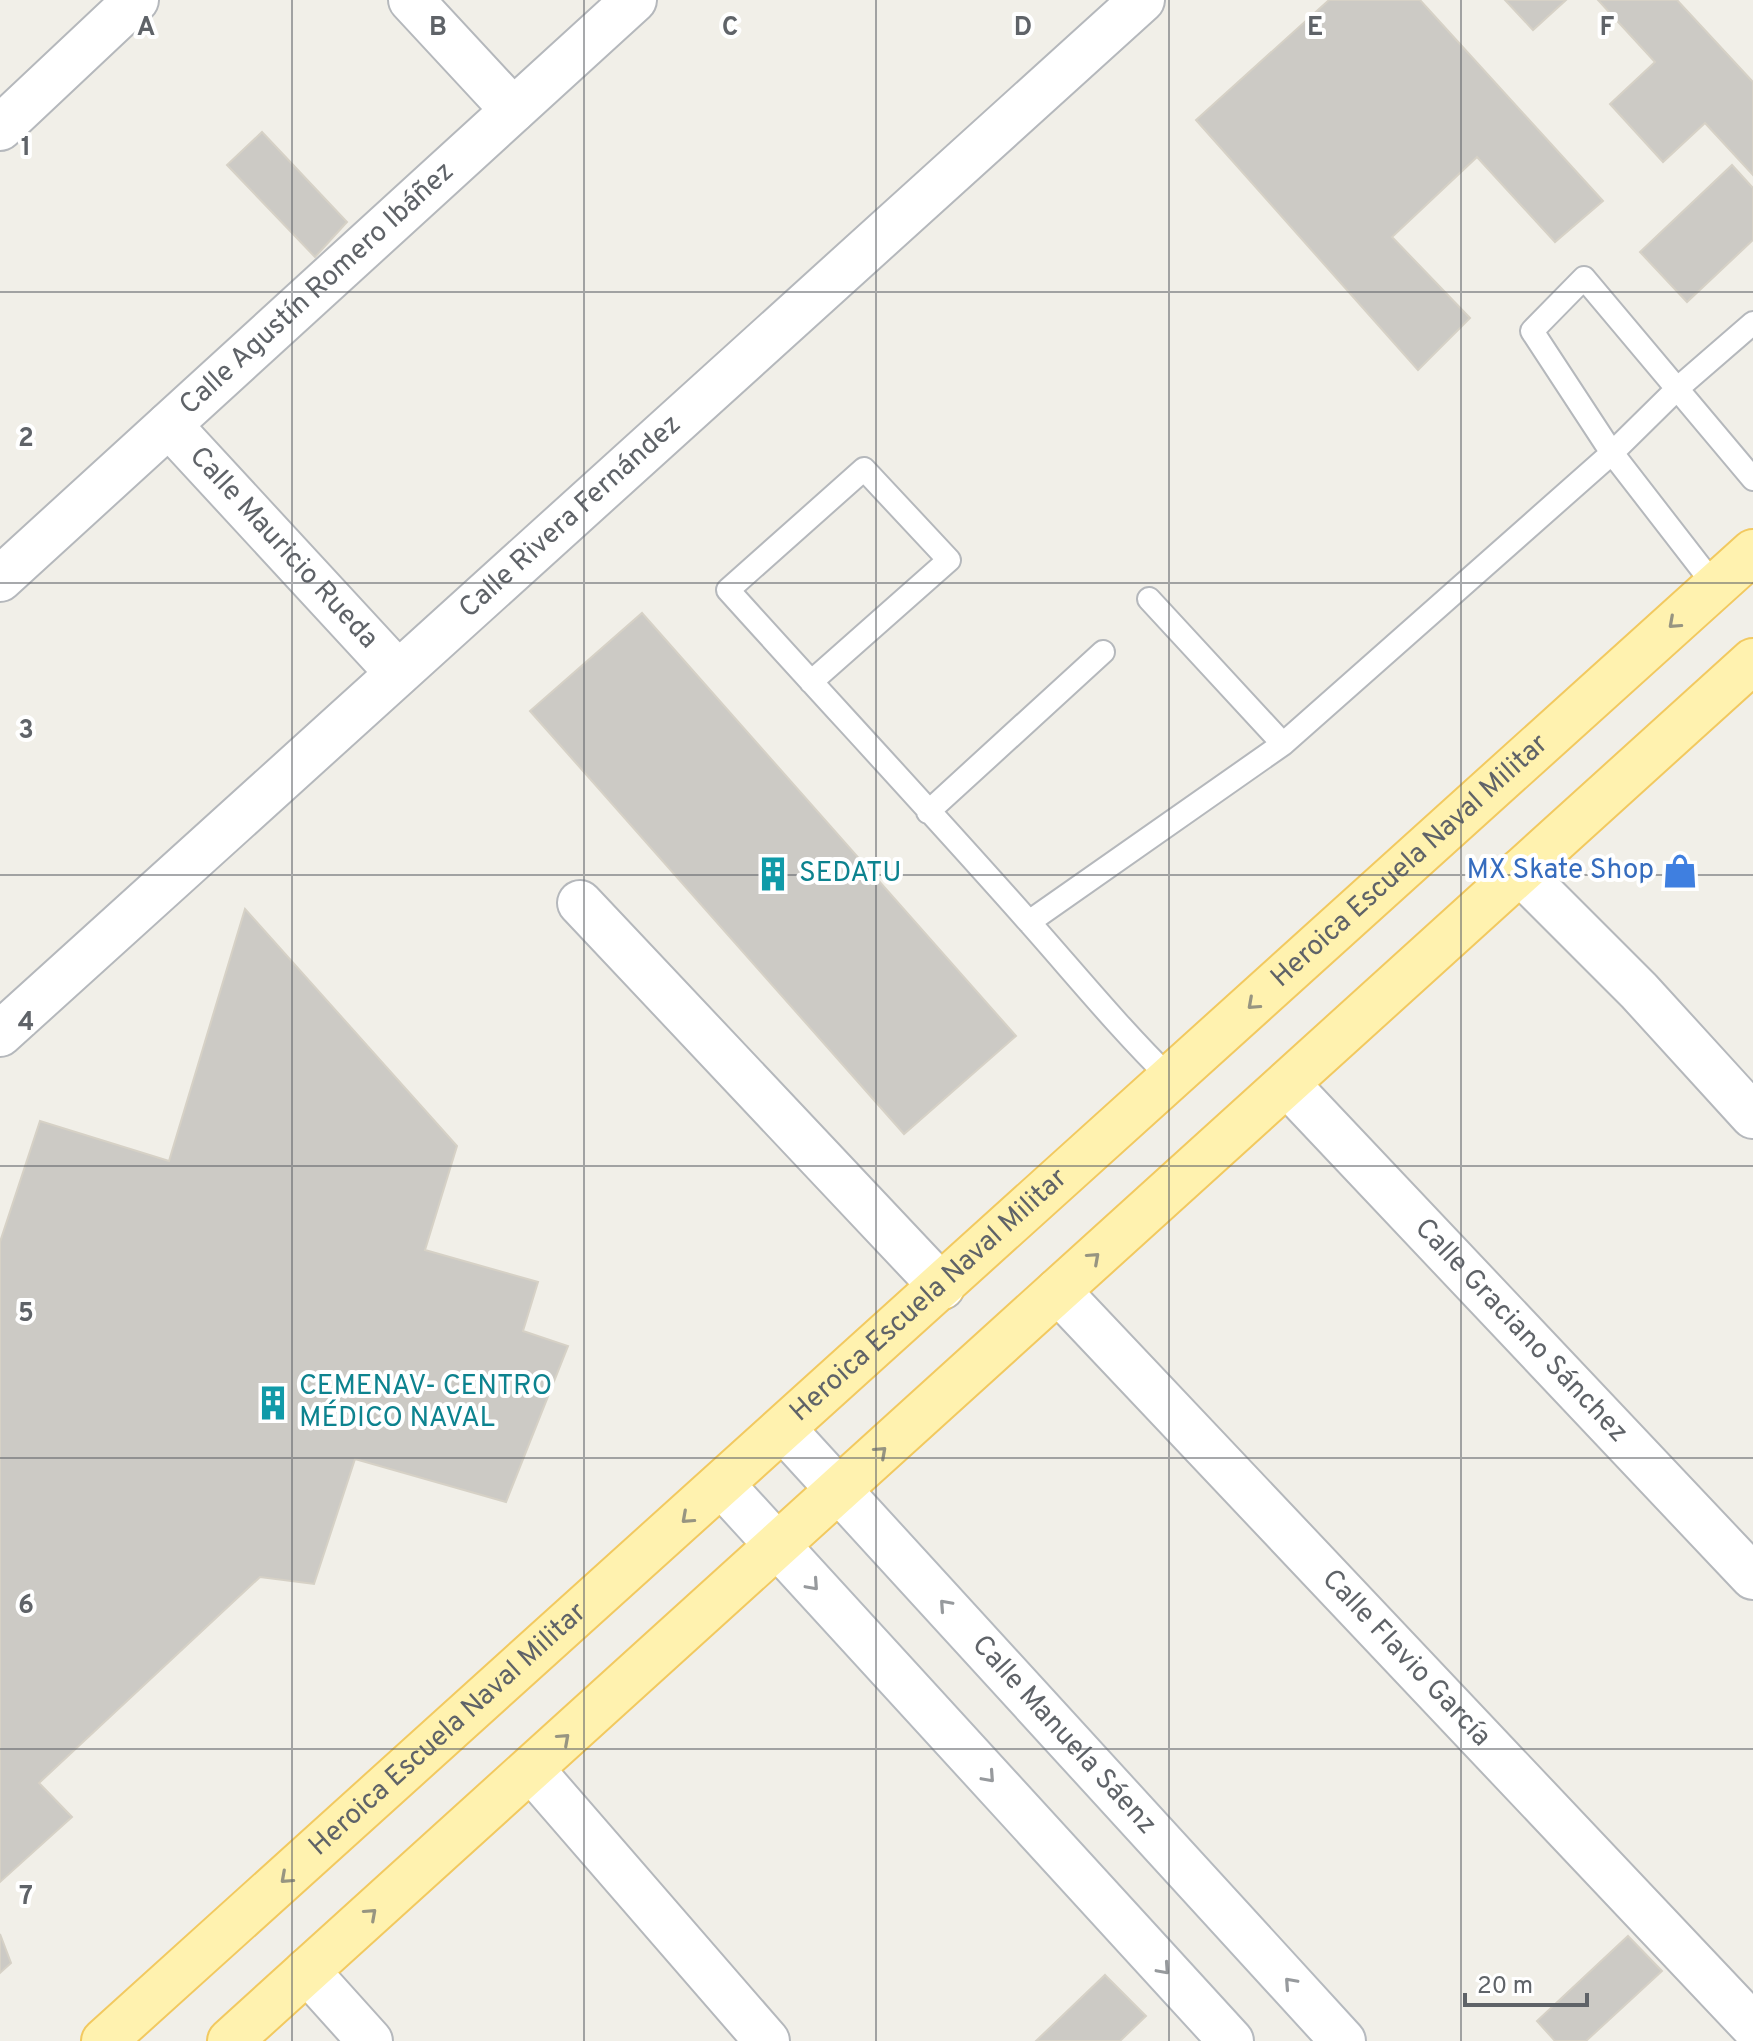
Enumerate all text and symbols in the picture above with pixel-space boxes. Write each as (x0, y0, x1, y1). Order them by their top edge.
text: A (137, 12, 155, 45)
text: B (429, 12, 447, 45)
text: C (722, 12, 738, 45)
text: D (1014, 12, 1032, 45)
text: E (1307, 12, 1323, 45)
text: F (1600, 12, 1615, 45)
text: 1 (21, 132, 31, 165)
street label: Calle Agustín Romero Ibáñez (173, 154, 462, 424)
street label: Calle Rivera Fernández (452, 407, 689, 627)
text: 2 (18, 423, 34, 456)
street label: Calle Mauricio Rueda (181, 440, 385, 657)
one-way arrow (1669, 613, 1684, 627)
text: 3 (18, 715, 34, 748)
street label: Heroica Escuela Naval Militar (1264, 727, 1557, 996)
shop icon: MX Skate Shop (1661, 852, 1699, 890)
place label: MX Skate Shop (1467, 853, 1654, 889)
building icon: SEDATU (754, 855, 792, 893)
place label: SEDATU (799, 856, 902, 892)
one-way arrow (1248, 995, 1263, 1009)
text: 4 (18, 1007, 34, 1040)
street label: Heroica Escuela Naval Militar (783, 1161, 1076, 1430)
street label: Calle Graciano Sánchez (1406, 1211, 1635, 1451)
one-way arrow (1085, 1254, 1100, 1268)
text: 5 (18, 1298, 34, 1331)
place label: CEMENAV- CENTRO MÉDICO NAVAL (299, 1369, 552, 1437)
building icon: CEMENAV- CENTRO MÉDICO NAVAL (254, 1384, 292, 1422)
one-way arrow (872, 1446, 886, 1461)
one-way arrow (682, 1508, 697, 1522)
street label: Calle Flavio García (1313, 1562, 1498, 1755)
one-way arrow (804, 1575, 818, 1590)
text: 6 (18, 1590, 34, 1623)
street label: Heroica Escuela Naval Militar (302, 1595, 595, 1865)
one-way arrow (940, 1600, 954, 1615)
street label: Calle Manuela Sáenz (963, 1628, 1164, 1843)
one-way arrow (555, 1734, 569, 1749)
one-way arrow (979, 1767, 993, 1782)
one-way arrow (280, 1869, 295, 1883)
text: 7 (19, 1881, 33, 1914)
one-way arrow (362, 1908, 376, 1923)
scale bar (1465, 1957, 1587, 2007)
one-way arrow (1155, 1959, 1169, 1974)
text: 20 m (1477, 1972, 1533, 2002)
one-way arrow (1285, 1978, 1300, 1993)

